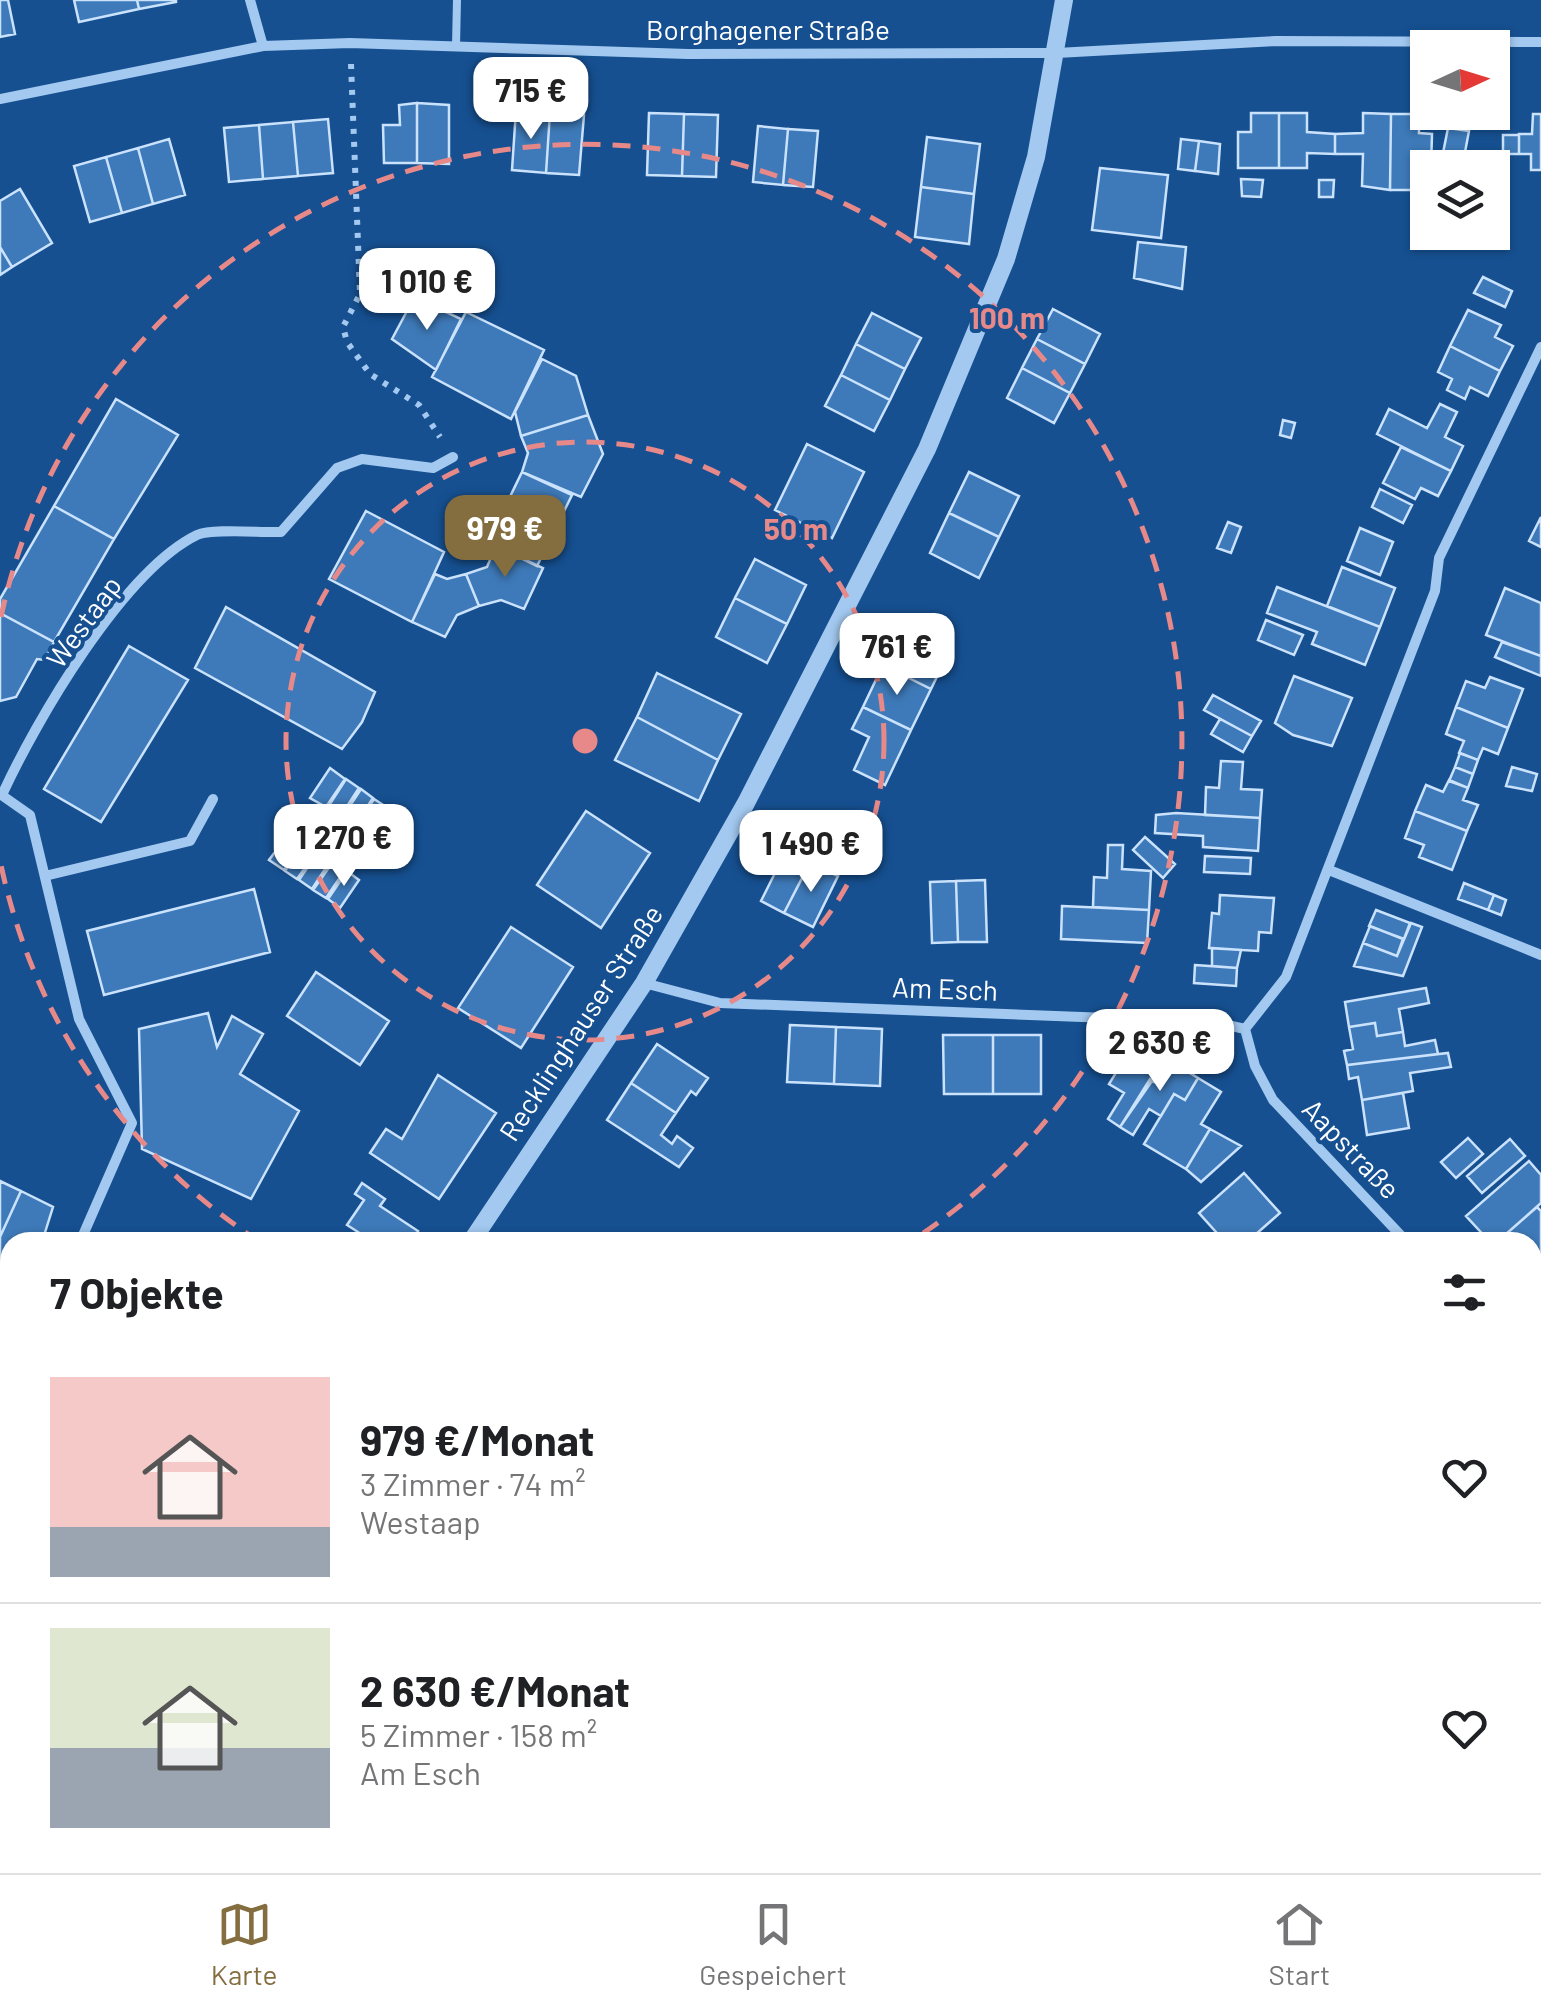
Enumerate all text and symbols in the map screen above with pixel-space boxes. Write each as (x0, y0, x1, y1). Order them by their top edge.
street label: Borghagener Straße (646, 12, 890, 46)
north arrow (1410, 30, 1510, 130)
map controls (1410, 30, 1510, 250)
pin: 715 € (461, 57, 601, 142)
text: 715 € (495, 70, 567, 108)
button: layers (1410, 150, 1510, 250)
pin: 1 010 € (335, 248, 519, 333)
text: 1 010 € (381, 261, 473, 299)
text: 100 m (969, 299, 1045, 335)
pin: 979 € (435, 495, 575, 580)
text: 979 € (467, 508, 543, 546)
text: 50 m (764, 510, 828, 546)
street label: Westaap (38, 569, 128, 674)
pin: 761 € (827, 613, 967, 698)
text: 761 € (862, 626, 932, 664)
centre of rings (567, 723, 603, 759)
pin: 1 270 € (252, 804, 436, 889)
pin: 1 490 € (719, 810, 903, 895)
text: 1 270 € (296, 817, 392, 855)
text: 1 490 € (761, 823, 861, 861)
street label: Recklinghauser Straße (491, 898, 669, 1147)
street label: Am Esch (892, 969, 999, 1007)
pin: 2 630 € (1068, 1009, 1252, 1094)
text: 2 630 € (1108, 1022, 1212, 1060)
street label: Aapstraße (1296, 1091, 1407, 1205)
icon: filters (1437, 1265, 1492, 1320)
text: 7 Objekte (50, 1267, 224, 1317)
text: 979 €/Monat (360, 1414, 594, 1464)
icon: home (130, 1417, 250, 1537)
icon: heart (1437, 1450, 1492, 1505)
text: 3 Zimmer · 74 m² (360, 1464, 586, 1502)
text: Westaap (360, 1502, 481, 1540)
text: 2 630 €/Monat (360, 1665, 630, 1715)
icon: home (130, 1668, 250, 1788)
icon: heart (1437, 1701, 1492, 1756)
text: 5 Zimmer · 158 m² (360, 1715, 597, 1753)
text: Am Esch (360, 1753, 481, 1791)
tab: Karte (211, 1897, 278, 1991)
tab: Gespeichert (699, 1897, 847, 1991)
tab: Start (1269, 1897, 1330, 1991)

